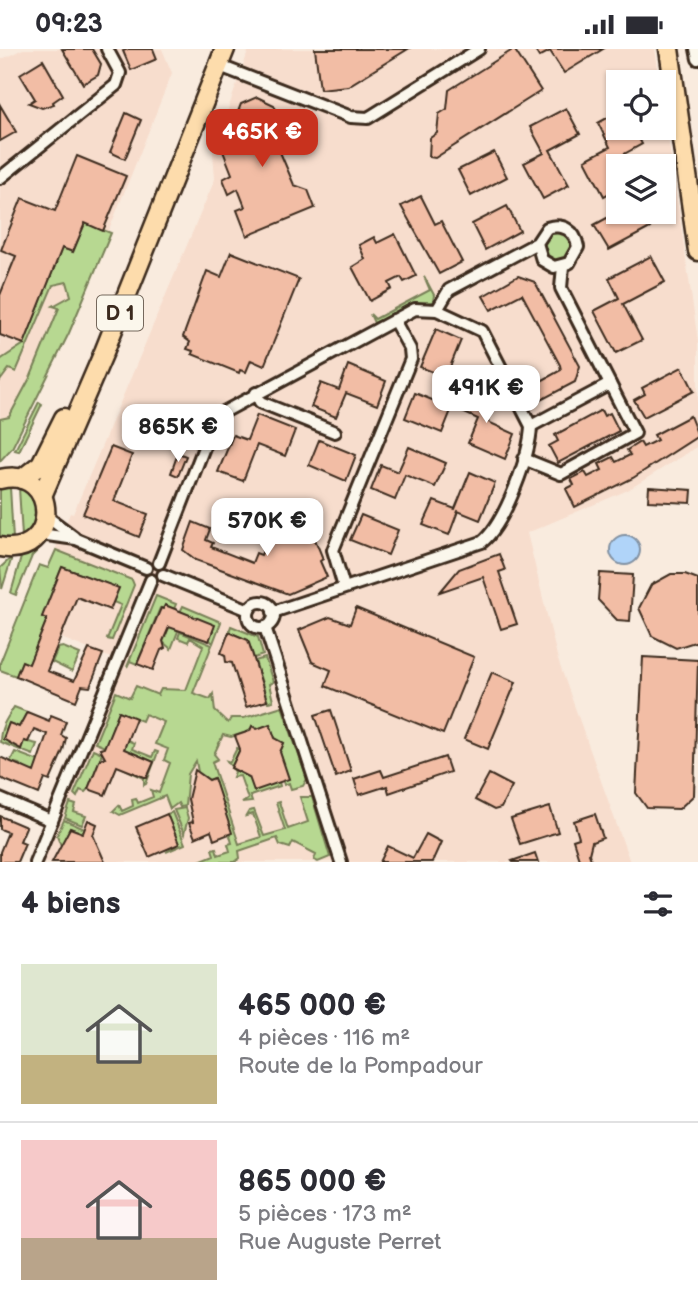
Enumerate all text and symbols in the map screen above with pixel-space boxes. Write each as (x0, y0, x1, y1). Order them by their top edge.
text: 09:23 (35, 9, 103, 40)
map controls (606, 70, 676, 224)
button: locate (606, 70, 676, 140)
pin: 465K € (205, 109, 319, 169)
text: 465K € (222, 118, 302, 146)
button: layers (606, 154, 676, 224)
road number: D 1 (97, 295, 143, 331)
pin: 491K € (429, 365, 543, 425)
text: 491K € (448, 374, 524, 402)
pin: 865K € (121, 405, 235, 464)
text: 865K € (138, 413, 218, 441)
pin: 570K € (210, 498, 324, 558)
text: 570K € (227, 507, 307, 535)
icon: filters (639, 885, 677, 923)
text: 4 biens (21, 886, 121, 922)
text: 465 000 € (238, 988, 386, 1024)
icon: home (77, 992, 161, 1076)
text: 4 pièces · 116 m² (238, 1024, 410, 1052)
text: Route de la Pompadour (238, 1052, 483, 1080)
text: 865 000 € (238, 1164, 386, 1200)
icon: home (77, 1168, 161, 1252)
text: 5 pièces · 173 m² (238, 1200, 412, 1228)
text: Rue Auguste Perret (238, 1228, 441, 1256)

